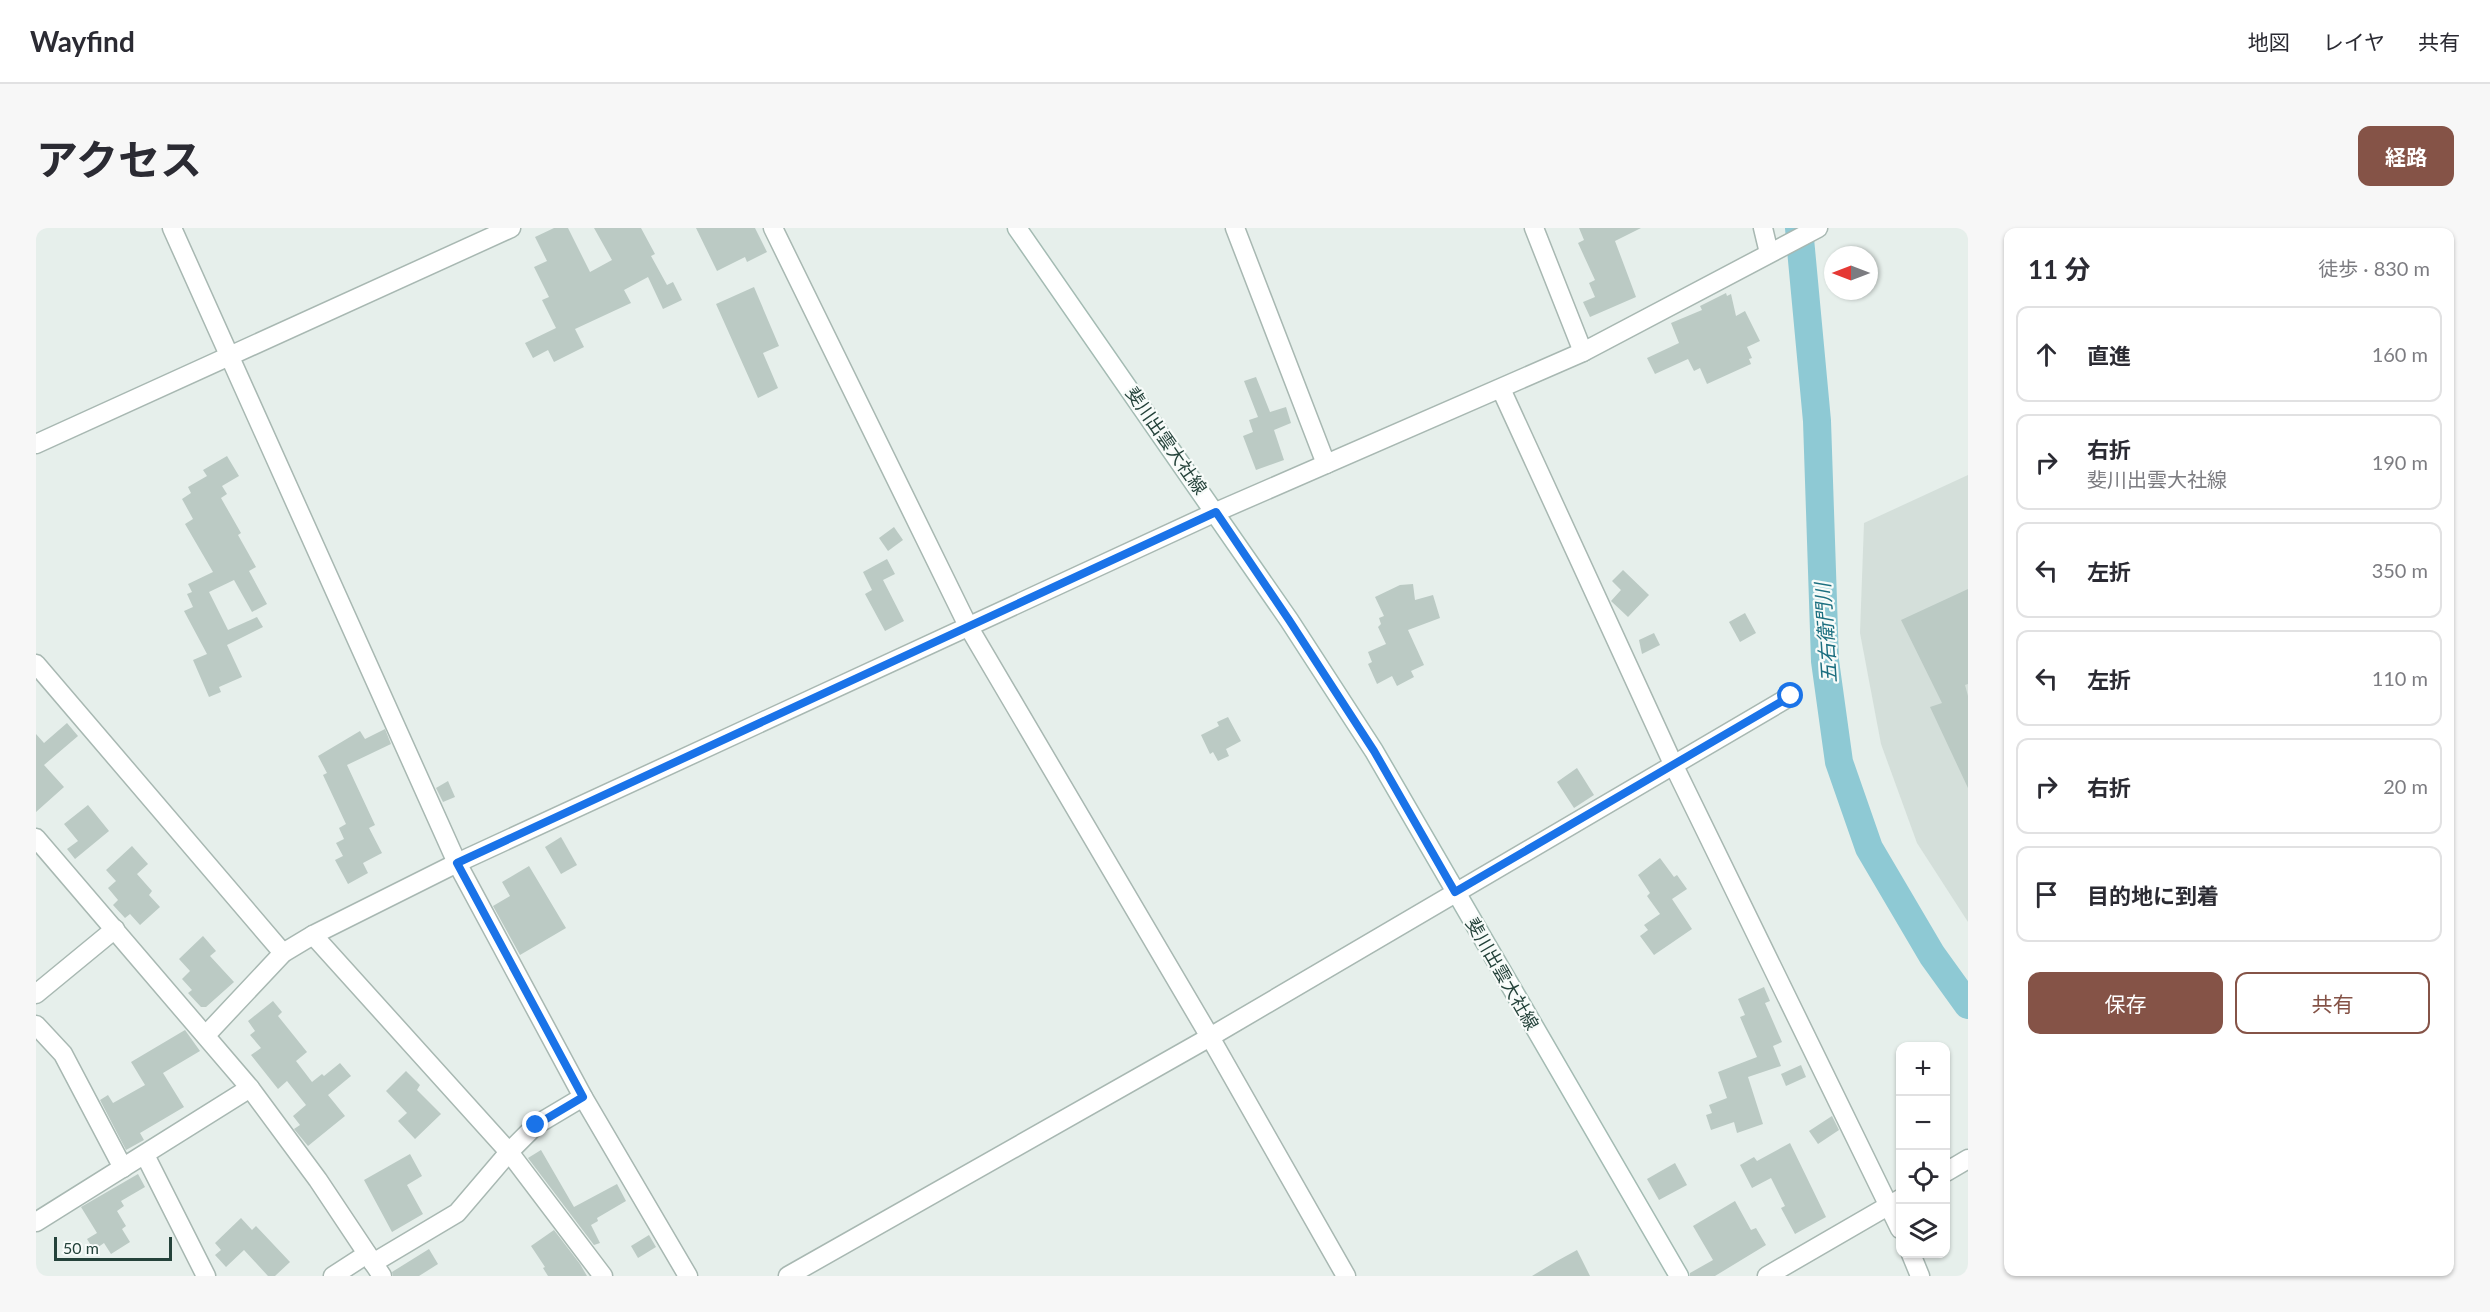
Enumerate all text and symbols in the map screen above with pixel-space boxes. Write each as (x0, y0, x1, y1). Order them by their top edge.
text: Wayfind (30, 24, 135, 58)
text: 地図 (2248, 29, 2290, 54)
text: レイヤ (2323, 29, 2385, 54)
text: 共有 (2418, 29, 2460, 54)
button: 経路 (2358, 126, 2454, 186)
text: アクセス (36, 134, 202, 184)
north arrow (1824, 246, 1878, 300)
text: 11 分 (2028, 253, 2090, 285)
text: 徒歩 · 830 m (2318, 256, 2430, 280)
icon: ahead (2030, 338, 2063, 371)
text: 直進 (2087, 342, 2131, 369)
text: 160 m (2372, 342, 2428, 366)
street label: 斐川出雲大社線 (1122, 383, 1212, 498)
text: 右折 (2087, 436, 2131, 463)
icon: right (2030, 446, 2063, 479)
text: 190 m (2372, 450, 2428, 474)
text: 斐川出雲大社線 (2087, 467, 2227, 491)
icon: left (2030, 554, 2063, 587)
text: 左折 (2087, 558, 2131, 585)
text: 350 m (2372, 558, 2428, 582)
water label: 五右衛門川 (1809, 580, 1840, 684)
icon: left (2030, 662, 2063, 695)
text: 左折 (2087, 666, 2131, 693)
text: 110 m (2372, 666, 2428, 690)
route start (1777, 682, 1803, 708)
icon: right (2030, 770, 2063, 803)
text: 右折 (2087, 774, 2131, 801)
text: 20 m (2383, 774, 2428, 798)
icon: arrive (2030, 878, 2063, 911)
text: 目的地に到着 (2087, 882, 2219, 909)
street label: 斐川出雲大社線 (1462, 913, 1544, 1034)
button: 保存 (2028, 972, 2223, 1034)
button: 共有 (2235, 972, 2430, 1034)
map controls (1896, 1042, 1950, 1258)
button: + (1896, 1042, 1950, 1096)
button: − (1896, 1096, 1950, 1150)
route end (522, 1111, 548, 1137)
button: locate (1896, 1150, 1950, 1204)
button: layers (1896, 1204, 1950, 1258)
scale bar (54, 1234, 172, 1262)
text: 50 m (63, 1238, 99, 1257)

